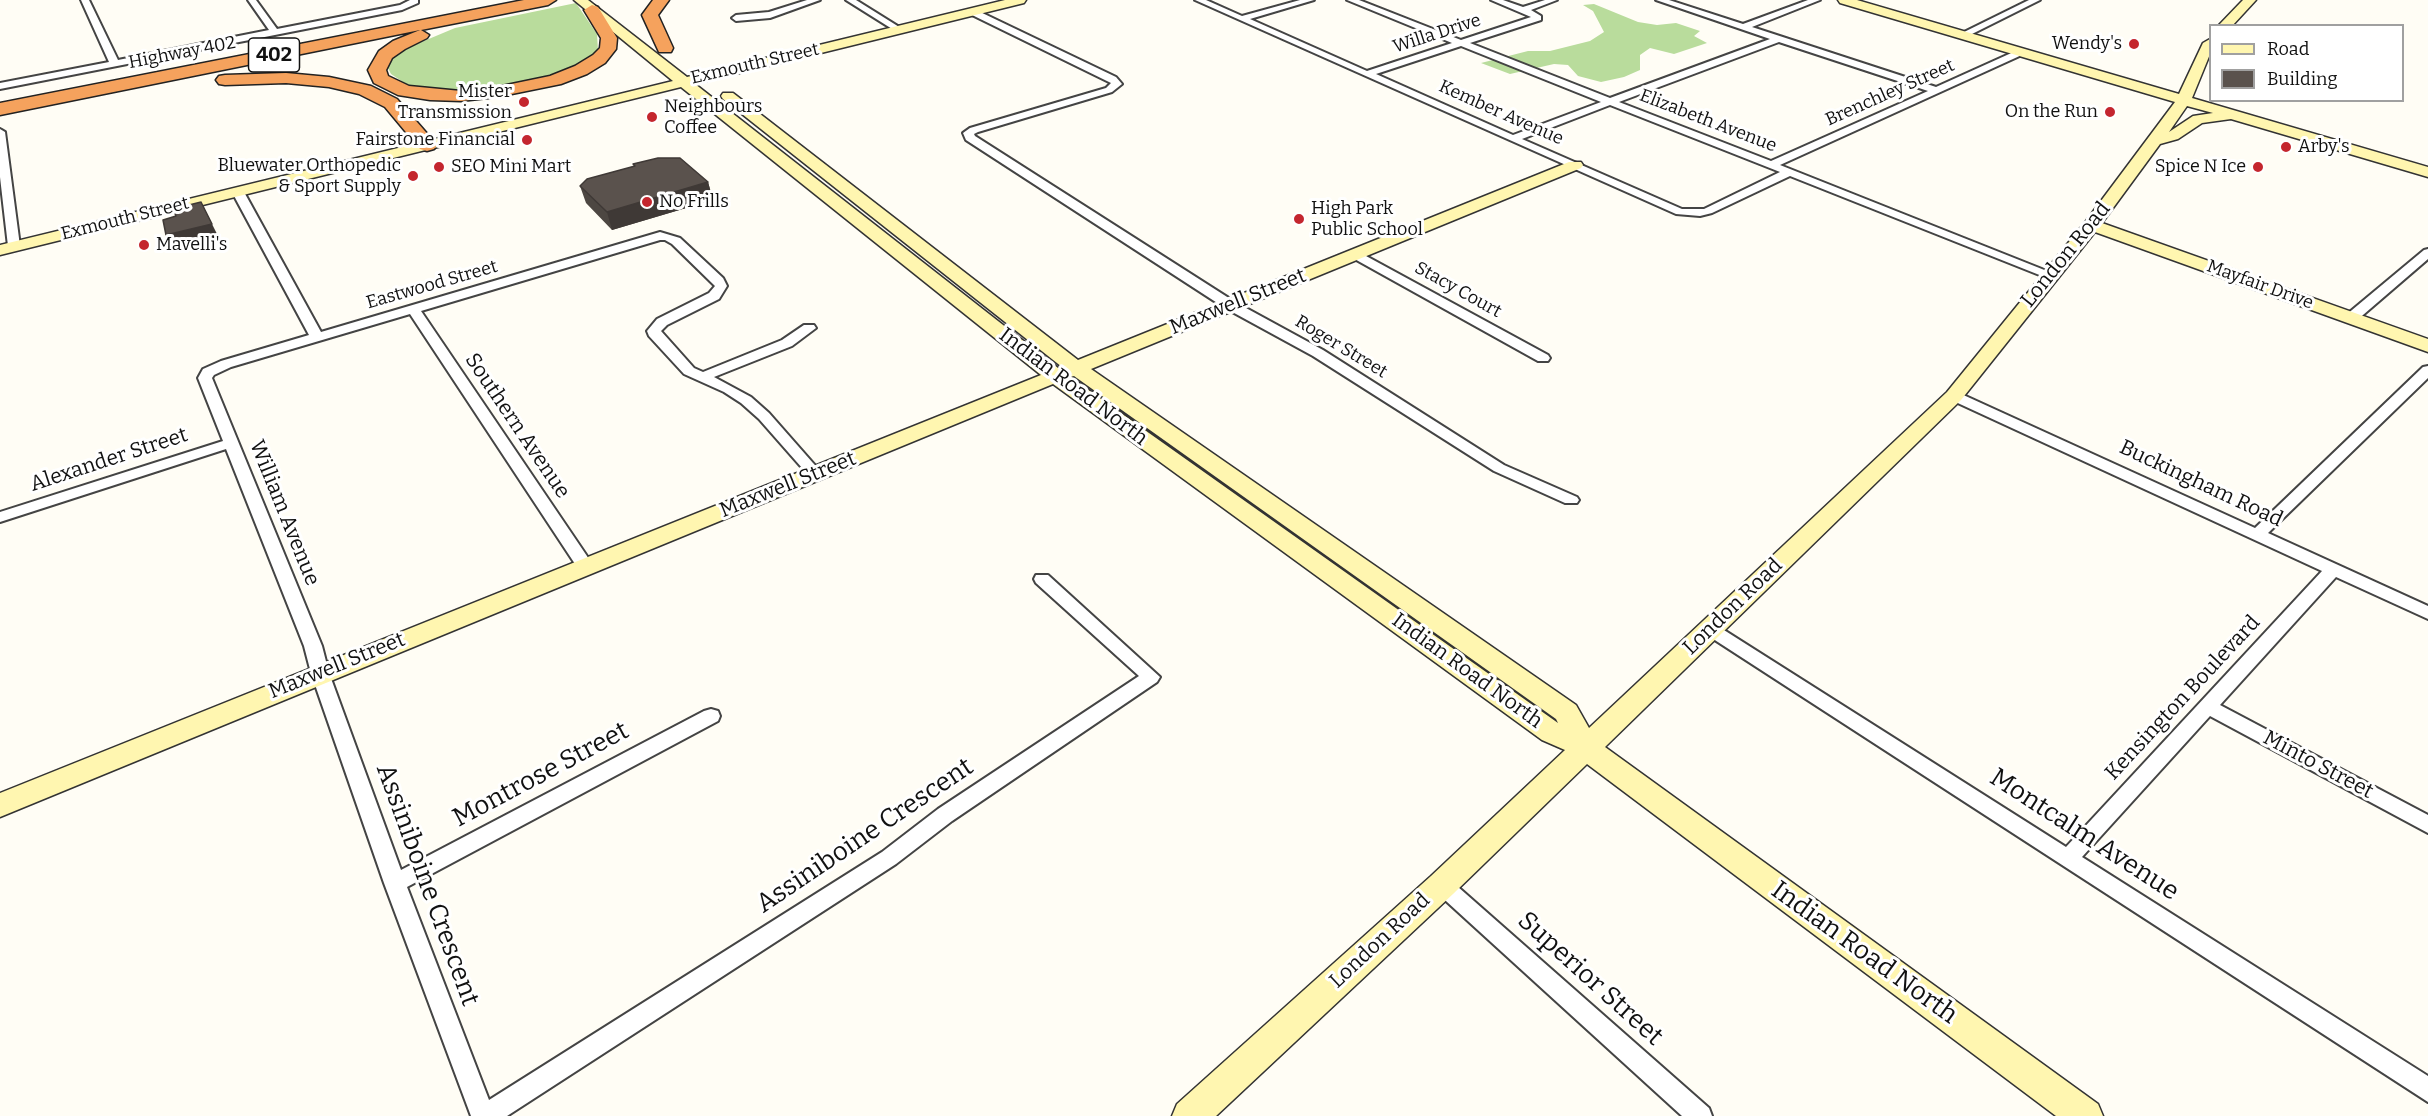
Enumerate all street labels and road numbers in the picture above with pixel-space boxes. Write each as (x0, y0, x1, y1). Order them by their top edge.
street label: Willa Drive (1390, 10, 1484, 58)
street label: Highway 402 (127, 32, 237, 74)
road number: 402 (248, 38, 300, 72)
street label: Exmouth Street (689, 39, 821, 89)
street label: Brenchley Street (1822, 55, 1958, 131)
street label: Kember Avenue (1435, 76, 1567, 150)
street label: Elizabeth Avenue (1636, 85, 1780, 157)
street label: Exmouth Street (59, 193, 191, 245)
street label: London Road (2016, 197, 2116, 313)
street label: Eastwood Street (364, 256, 500, 314)
street label: Mayfair Drive (2204, 256, 2316, 314)
street label: Stacy Court (1411, 257, 1505, 323)
street label: Maxwell Street (1166, 263, 1310, 341)
street label: Roger Street (1291, 311, 1391, 383)
street label: Indian Road North (994, 323, 1152, 451)
street label: Southern Avenue (459, 349, 575, 503)
street label: Alexander Street (27, 423, 191, 497)
street label: Buckingham Road (2115, 435, 2287, 533)
street label: William Avenue (243, 437, 325, 589)
street label: Maxwell Street (716, 446, 860, 524)
street label: London Road (1678, 553, 1788, 661)
street label: Indian Road North (1387, 608, 1547, 734)
street label: Kensington Boulevard (2100, 611, 2266, 785)
street label: Maxwell Street (265, 627, 409, 705)
street label: Montrose Street (448, 716, 634, 834)
street label: Minto Street (2259, 725, 2377, 805)
street label: Assiniboine Crescent (751, 752, 979, 920)
street label: Assiniboine Crescent (369, 760, 485, 1010)
street label: Montcalm Avenue (1984, 762, 2184, 908)
street label: Indian Road North (1765, 875, 1963, 1031)
street label: London Road (1325, 888, 1435, 994)
street label: Superior Street (1511, 906, 1669, 1052)

